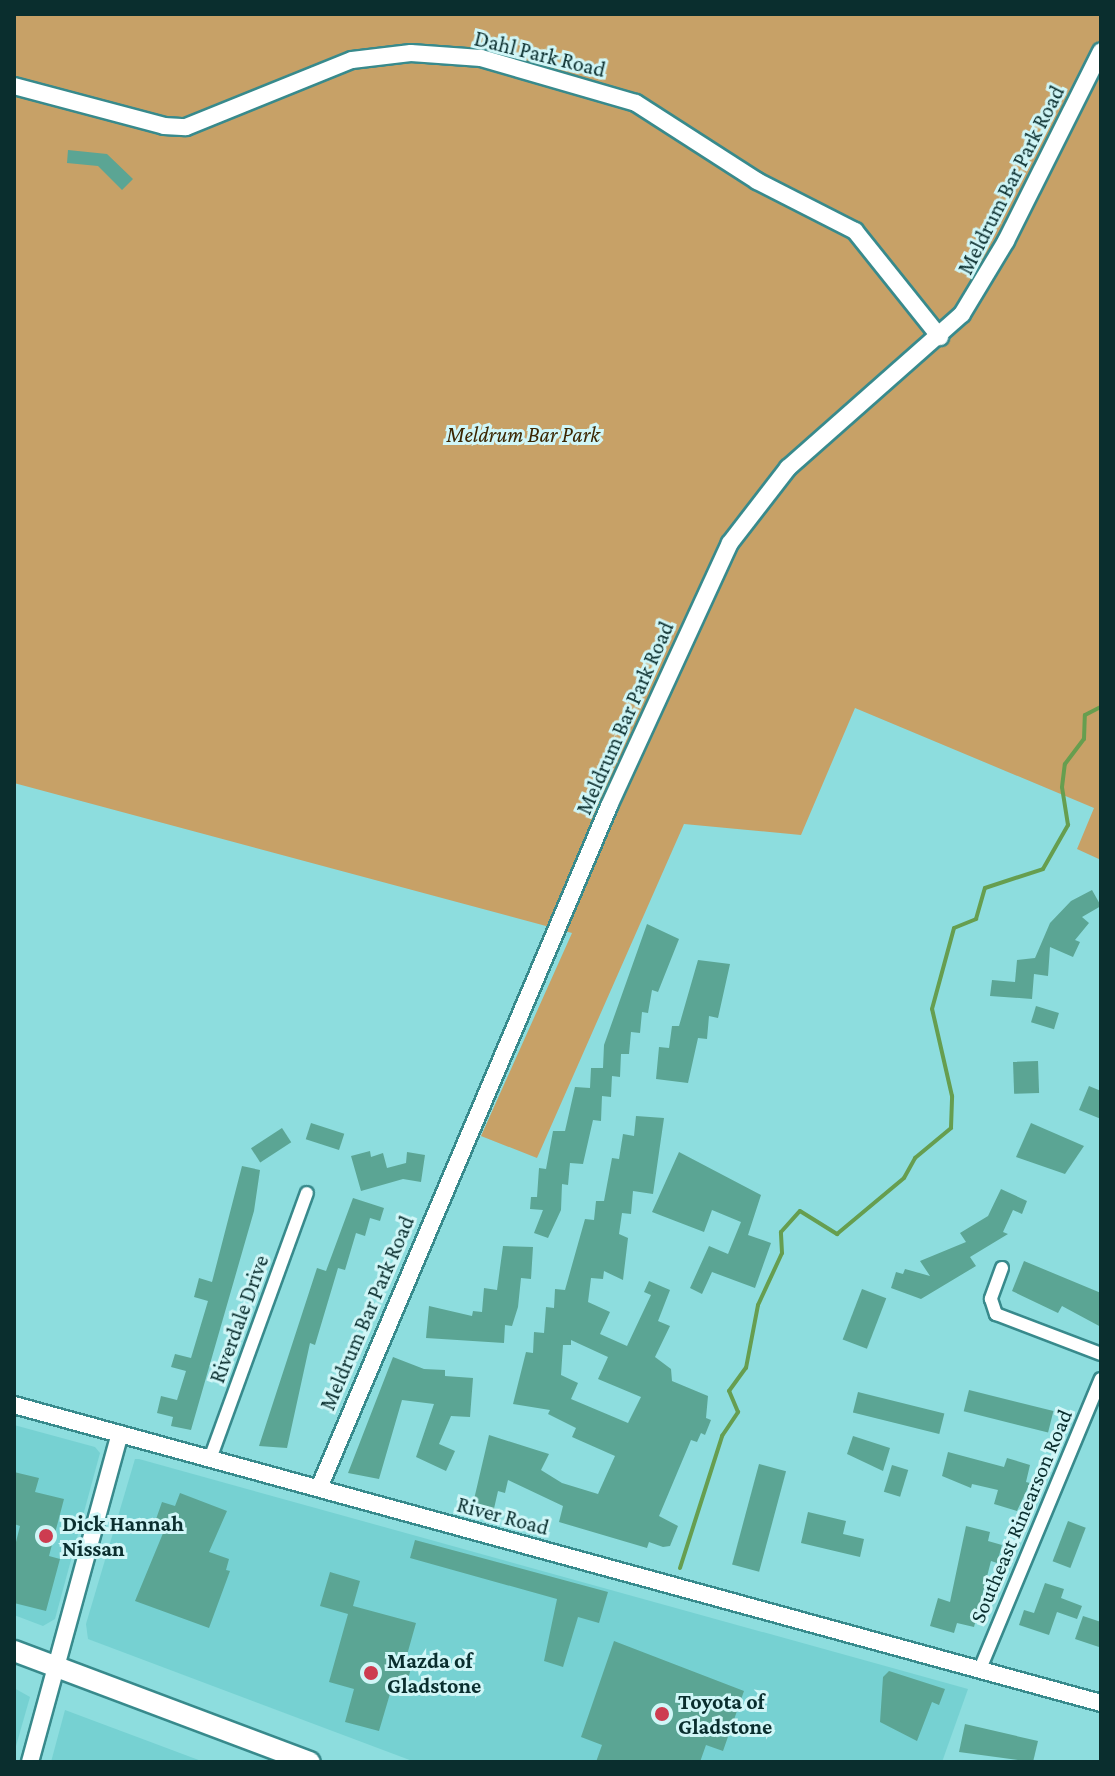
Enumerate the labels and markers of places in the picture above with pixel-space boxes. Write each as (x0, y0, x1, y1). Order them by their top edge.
place label: Dick Hannah Nissan (62, 1510, 184, 1562)
marker: Dick Hannah Nissan (37, 1527, 55, 1545)
place label: Mazda of Gladstone (387, 1647, 481, 1698)
marker: Mazda of Gladstone (362, 1664, 380, 1682)
place label: Toyota of Gladstone (678, 1688, 772, 1740)
marker: Toyota of Gladstone (653, 1705, 671, 1723)

